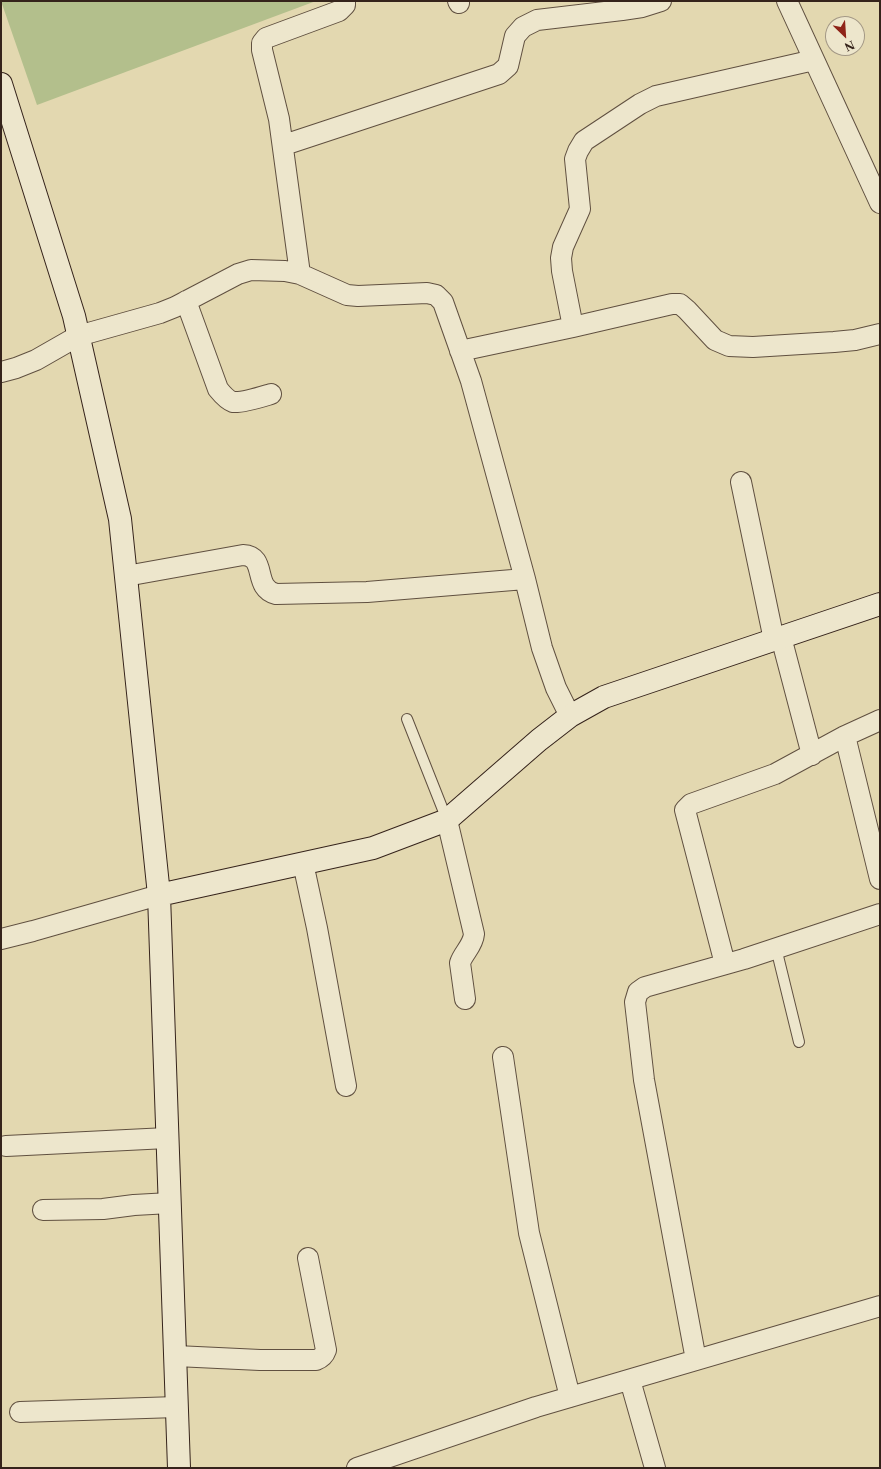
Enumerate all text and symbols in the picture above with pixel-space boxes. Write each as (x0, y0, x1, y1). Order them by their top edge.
north arrow (825, 16, 865, 56)
text: N (842, 38, 857, 54)

